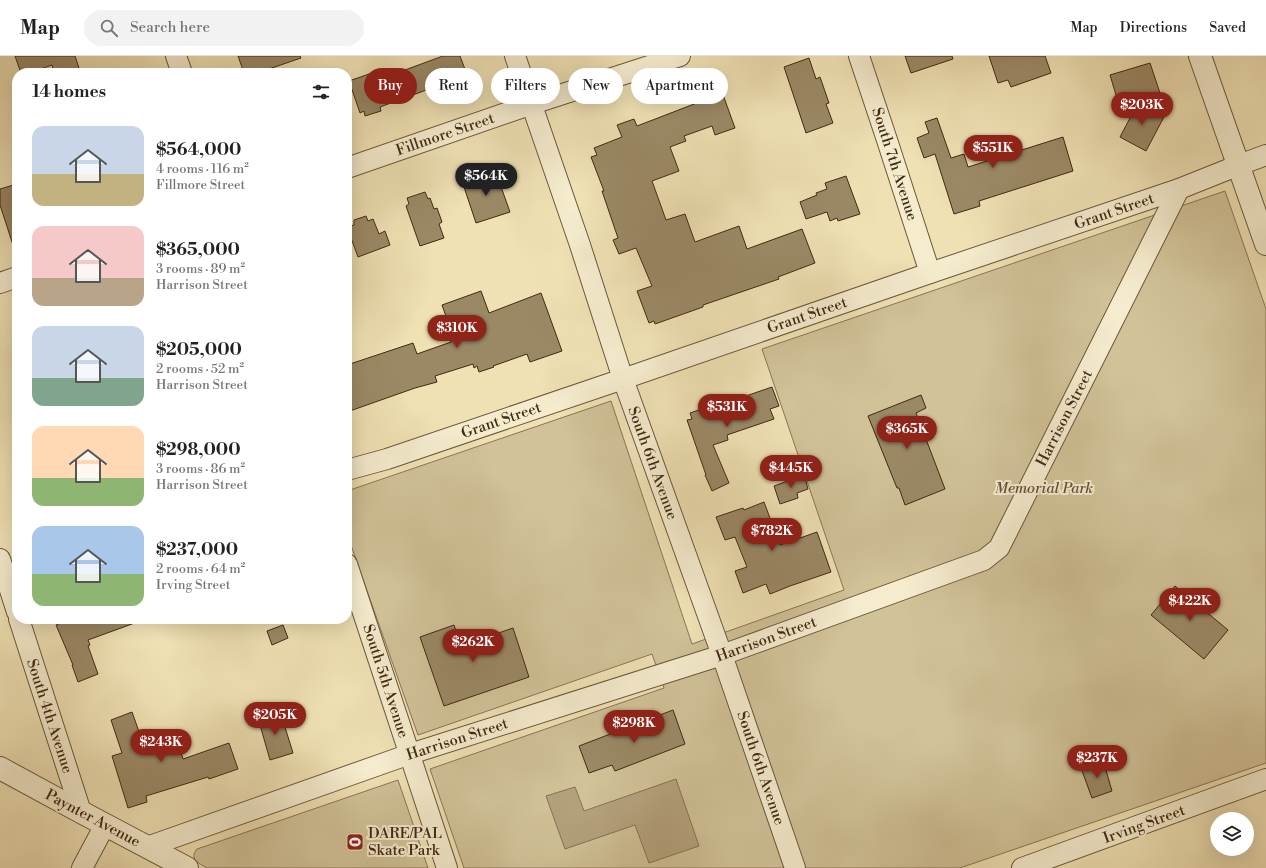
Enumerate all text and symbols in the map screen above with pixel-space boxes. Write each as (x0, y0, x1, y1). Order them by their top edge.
search box (84, 10, 364, 46)
text: Map (20, 16, 60, 40)
icon: search (98, 17, 120, 39)
text: Search here (130, 18, 210, 37)
text: Map (1070, 19, 1098, 37)
text: Directions (1120, 19, 1187, 37)
text: Saved (1209, 19, 1246, 37)
chip: Buy (364, 68, 417, 104)
chip: Rent (425, 68, 483, 104)
chip: Filters (491, 68, 560, 104)
chip: New (568, 68, 623, 104)
chip: Apartment (631, 68, 728, 104)
text: 14 homes (32, 81, 106, 103)
icon: filters (310, 81, 332, 103)
pin: $203K (1114, 92, 1170, 126)
text: $203K (1120, 97, 1164, 113)
street label: South 7th Avenue (867, 105, 922, 223)
street label: Fillmore Street (393, 109, 498, 160)
pin: $551K (965, 135, 1021, 169)
text: $564,000 (156, 139, 241, 161)
text: $551K (973, 140, 1013, 156)
icon: home (64, 142, 112, 190)
text: 4 rooms · 116 m² (156, 161, 249, 177)
pin: $564K (458, 163, 514, 197)
text: $564K (464, 168, 508, 184)
text: Fillmore Street (156, 177, 245, 193)
street label: Grant Street (1072, 189, 1157, 234)
text: $365,000 (156, 239, 240, 261)
icon: home (64, 242, 112, 290)
text: 3 rooms · 89 m² (156, 261, 245, 277)
text: Harrison Street (156, 277, 248, 293)
street label: Grant Street (765, 293, 850, 338)
pin: $310K (429, 315, 485, 349)
text: $310K (436, 320, 478, 336)
text: $205,000 (156, 339, 242, 361)
icon: home (64, 342, 112, 390)
text: 2 rooms · 52 m² (156, 361, 244, 377)
street label: Harrison Street (1032, 366, 1097, 470)
text: Harrison Street (156, 377, 248, 393)
pin: $531K (699, 394, 755, 428)
street label: Grant Street (459, 398, 544, 443)
text: $531K (707, 399, 747, 415)
street label: South 6th Avenue (623, 404, 682, 522)
pin: $365K (879, 416, 935, 450)
text: $365K (886, 421, 928, 437)
text: $298,000 (156, 439, 241, 461)
icon: home (64, 442, 112, 490)
pin: $445K (763, 455, 819, 489)
text: $445K (769, 460, 813, 476)
text: 3 rooms · 86 m² (156, 461, 245, 477)
text: Harrison Street (156, 477, 248, 493)
park label: Memorial Park (995, 479, 1093, 498)
pin: $782K (744, 518, 800, 552)
text: $782K (751, 523, 793, 539)
text: $237,000 (156, 539, 238, 561)
icon: home (64, 542, 112, 590)
text: 2 rooms · 64 m² (156, 561, 245, 577)
text: Irving Street (156, 577, 230, 593)
pin: $422K (1162, 588, 1218, 622)
text: $422K (1168, 593, 1212, 609)
street label: Harrison Street (713, 612, 820, 667)
street label: South 5th Avenue (358, 622, 413, 740)
pin: $262K (445, 629, 501, 663)
text: $262K (452, 634, 494, 650)
street label: South 4th Avenue (22, 657, 77, 776)
pin: $205K (247, 702, 303, 736)
text: $205K (253, 707, 297, 723)
street label: South 6th Avenue (732, 709, 789, 828)
pin: $298K (606, 710, 662, 744)
street label: Harrison Street (404, 714, 511, 765)
text: $298K (613, 715, 655, 731)
pin: $243K (133, 729, 189, 763)
text: $243K (139, 734, 183, 750)
pin: $237K (1069, 745, 1125, 779)
text: $237K (1076, 750, 1118, 766)
street label: Paynter Avenue (42, 785, 144, 851)
street label: Irving Street (1101, 801, 1188, 848)
map controls (1210, 812, 1254, 856)
button: layers (1210, 812, 1254, 856)
place label: DARE/PAL Skate Park (368, 824, 442, 860)
sports icon: DARE/PAL Skate Park (345, 832, 365, 852)

